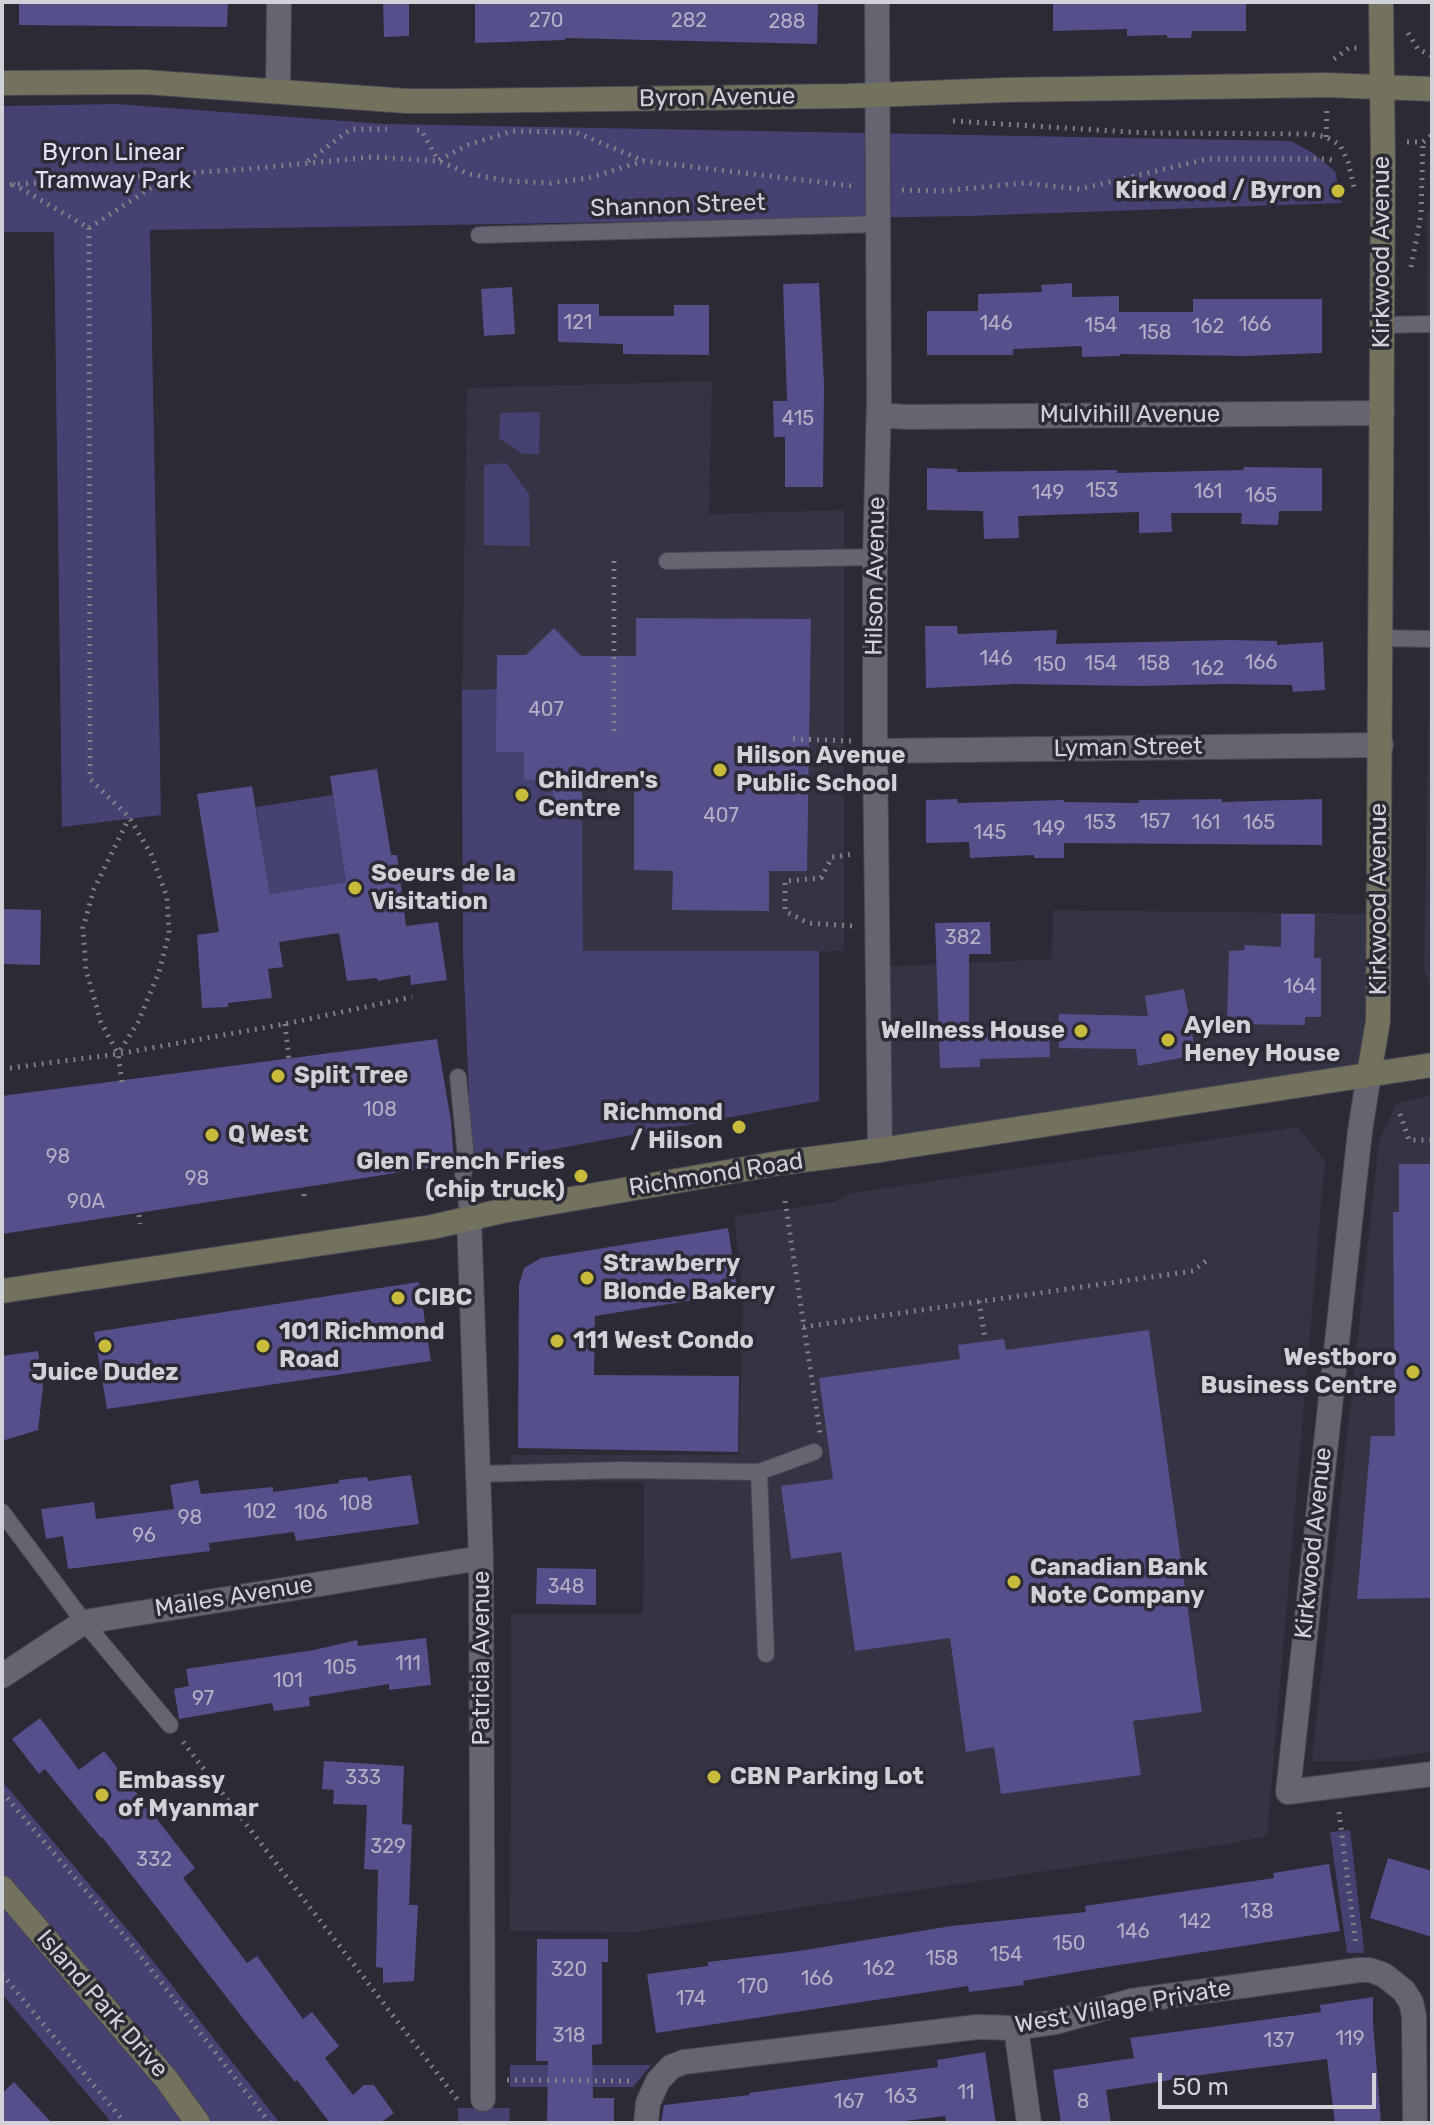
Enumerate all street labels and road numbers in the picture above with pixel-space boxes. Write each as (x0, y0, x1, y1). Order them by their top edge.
street label: Byron Avenue (639, 82, 795, 114)
street label: Kirkwood Avenue (1368, 156, 1396, 348)
street label: Shannon Street (590, 189, 766, 223)
street label: Mulvihill Avenue (1040, 401, 1220, 429)
street label: Hilson Avenue (860, 496, 892, 656)
street label: Lyman Street (1053, 732, 1203, 764)
street label: Kirkwood Avenue (1365, 803, 1393, 995)
street label: Richmond Road (627, 1147, 805, 1203)
street label: Kirkwood Avenue (1290, 1446, 1338, 1640)
street label: Mailes Avenue (153, 1570, 315, 1624)
street label: Patricia Avenue (468, 1571, 496, 1745)
street label: Island Park Drive (30, 1924, 174, 2084)
street label: West Village Private (1013, 1974, 1233, 2040)

